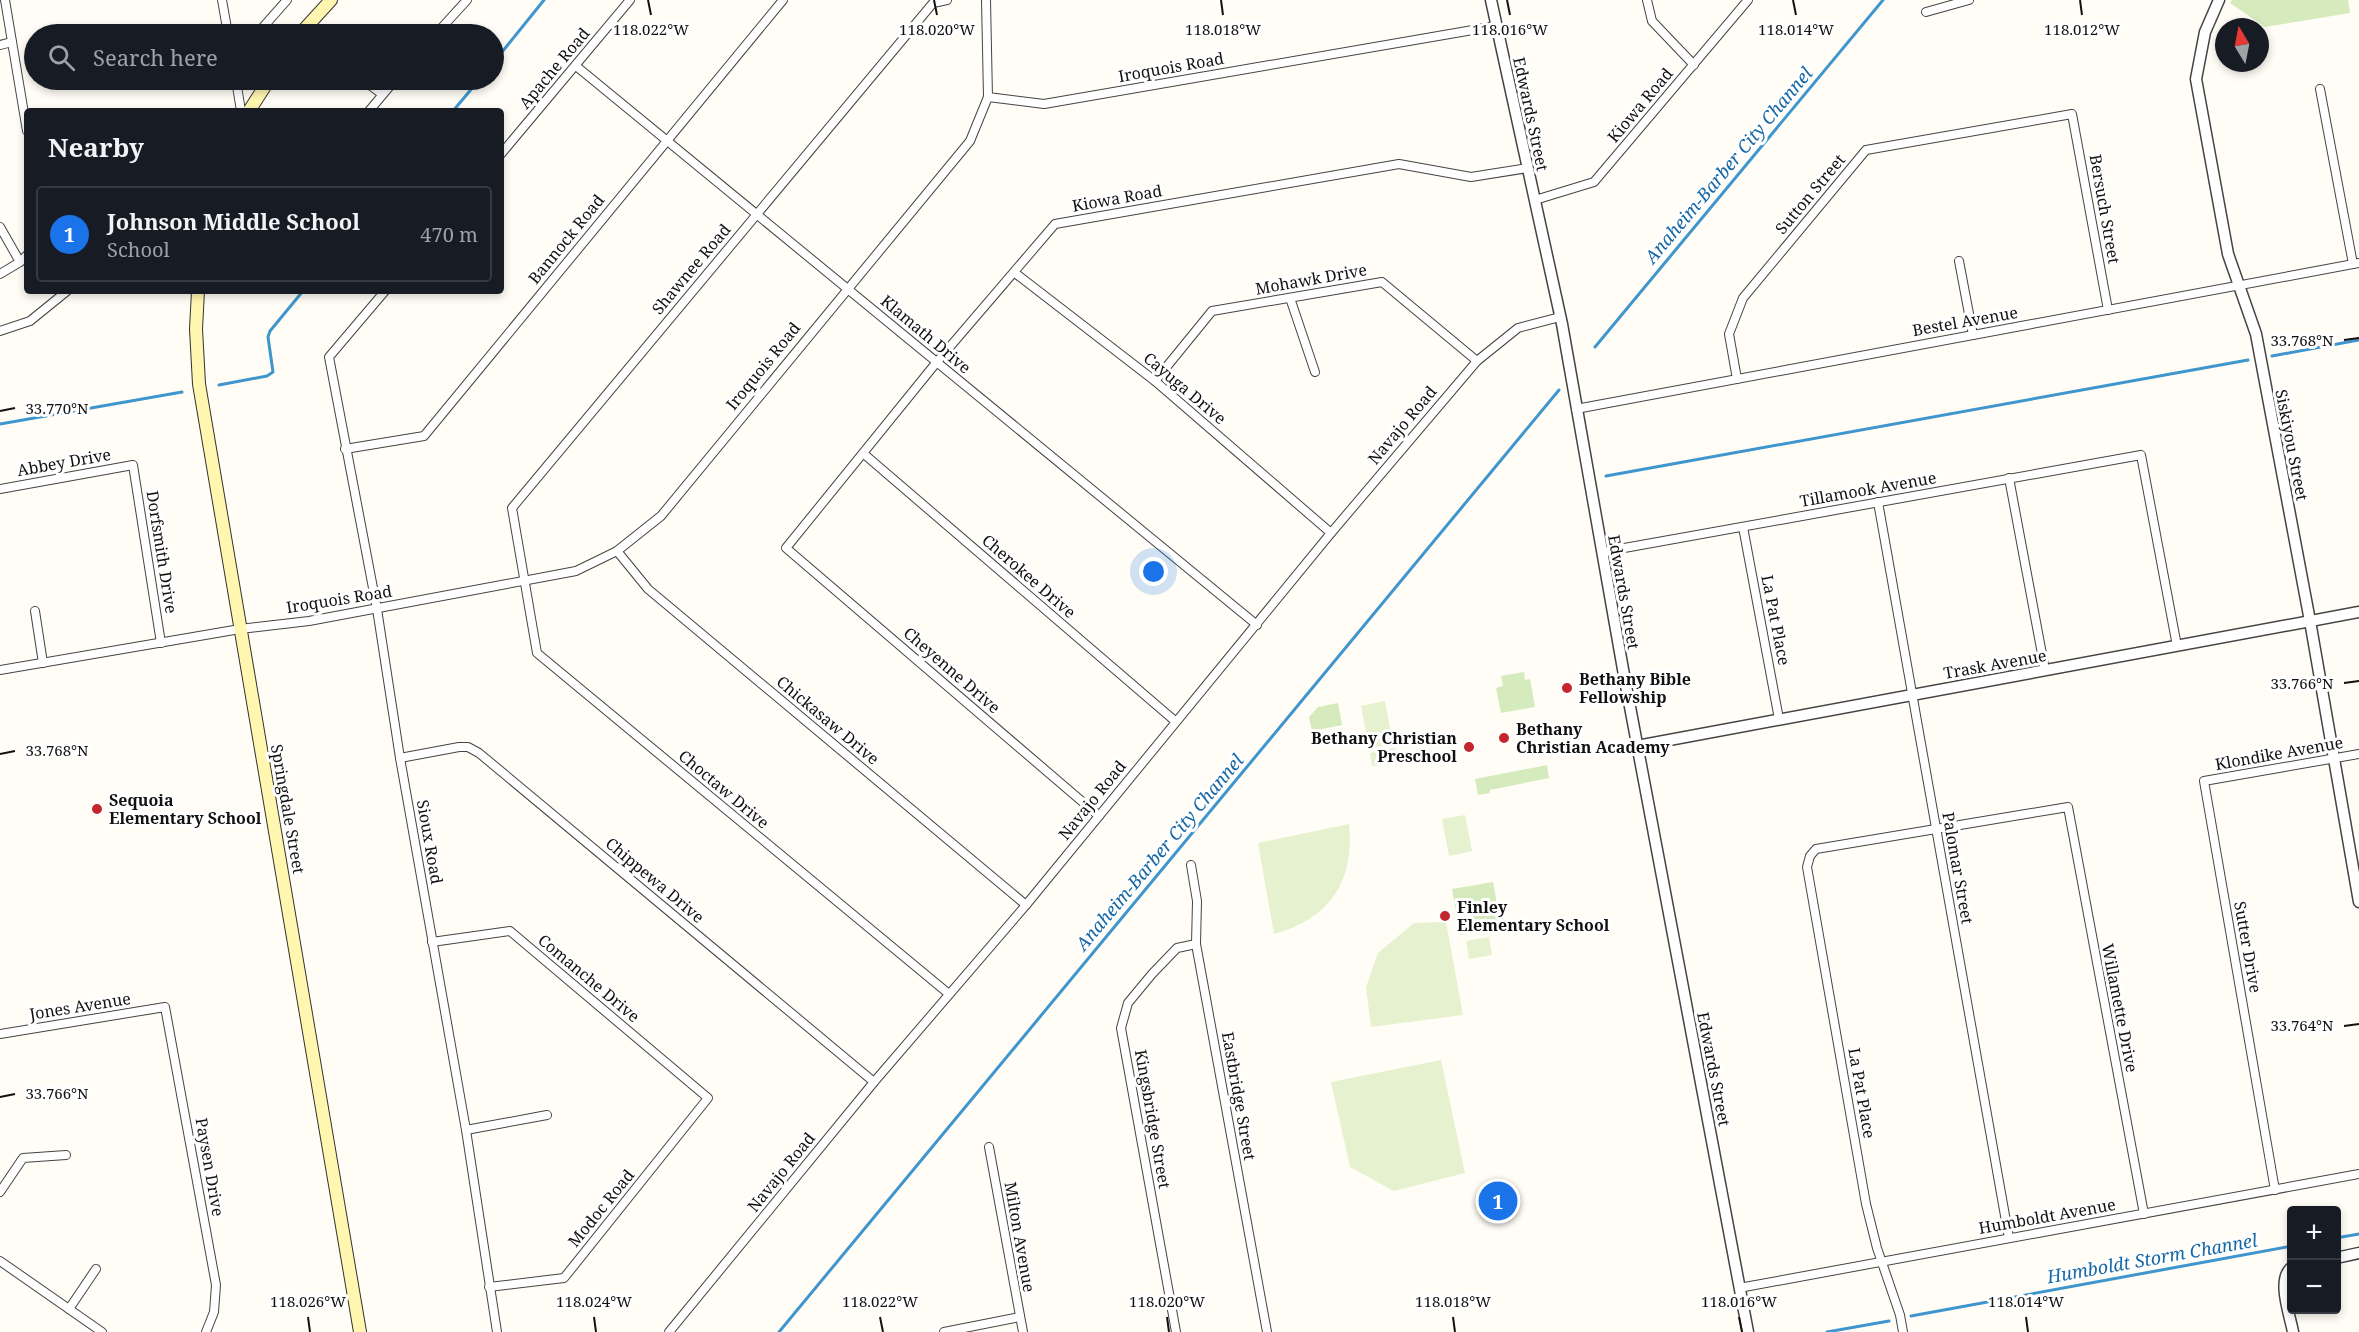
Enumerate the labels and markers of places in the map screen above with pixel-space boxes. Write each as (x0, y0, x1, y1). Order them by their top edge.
place label: Bethany Bible Fellowship (1579, 668, 1691, 708)
marker: Bethany Bible Fellowship (1560, 681, 1574, 695)
place label: Bethany Christian Academy (1516, 718, 1670, 758)
place label: Bethany Christian Preschool (1311, 727, 1457, 767)
marker: Bethany Christian Academy (1497, 731, 1511, 745)
marker: Bethany Christian Preschool (1462, 740, 1476, 754)
place label: Sequoia Elementary School (109, 789, 262, 829)
marker: Sequoia Elementary School (90, 802, 104, 816)
place label: Finley Elementary School (1457, 896, 1610, 936)
marker: Finley Elementary School (1438, 909, 1452, 923)
pin: 1 (1478, 1178, 1518, 1224)

